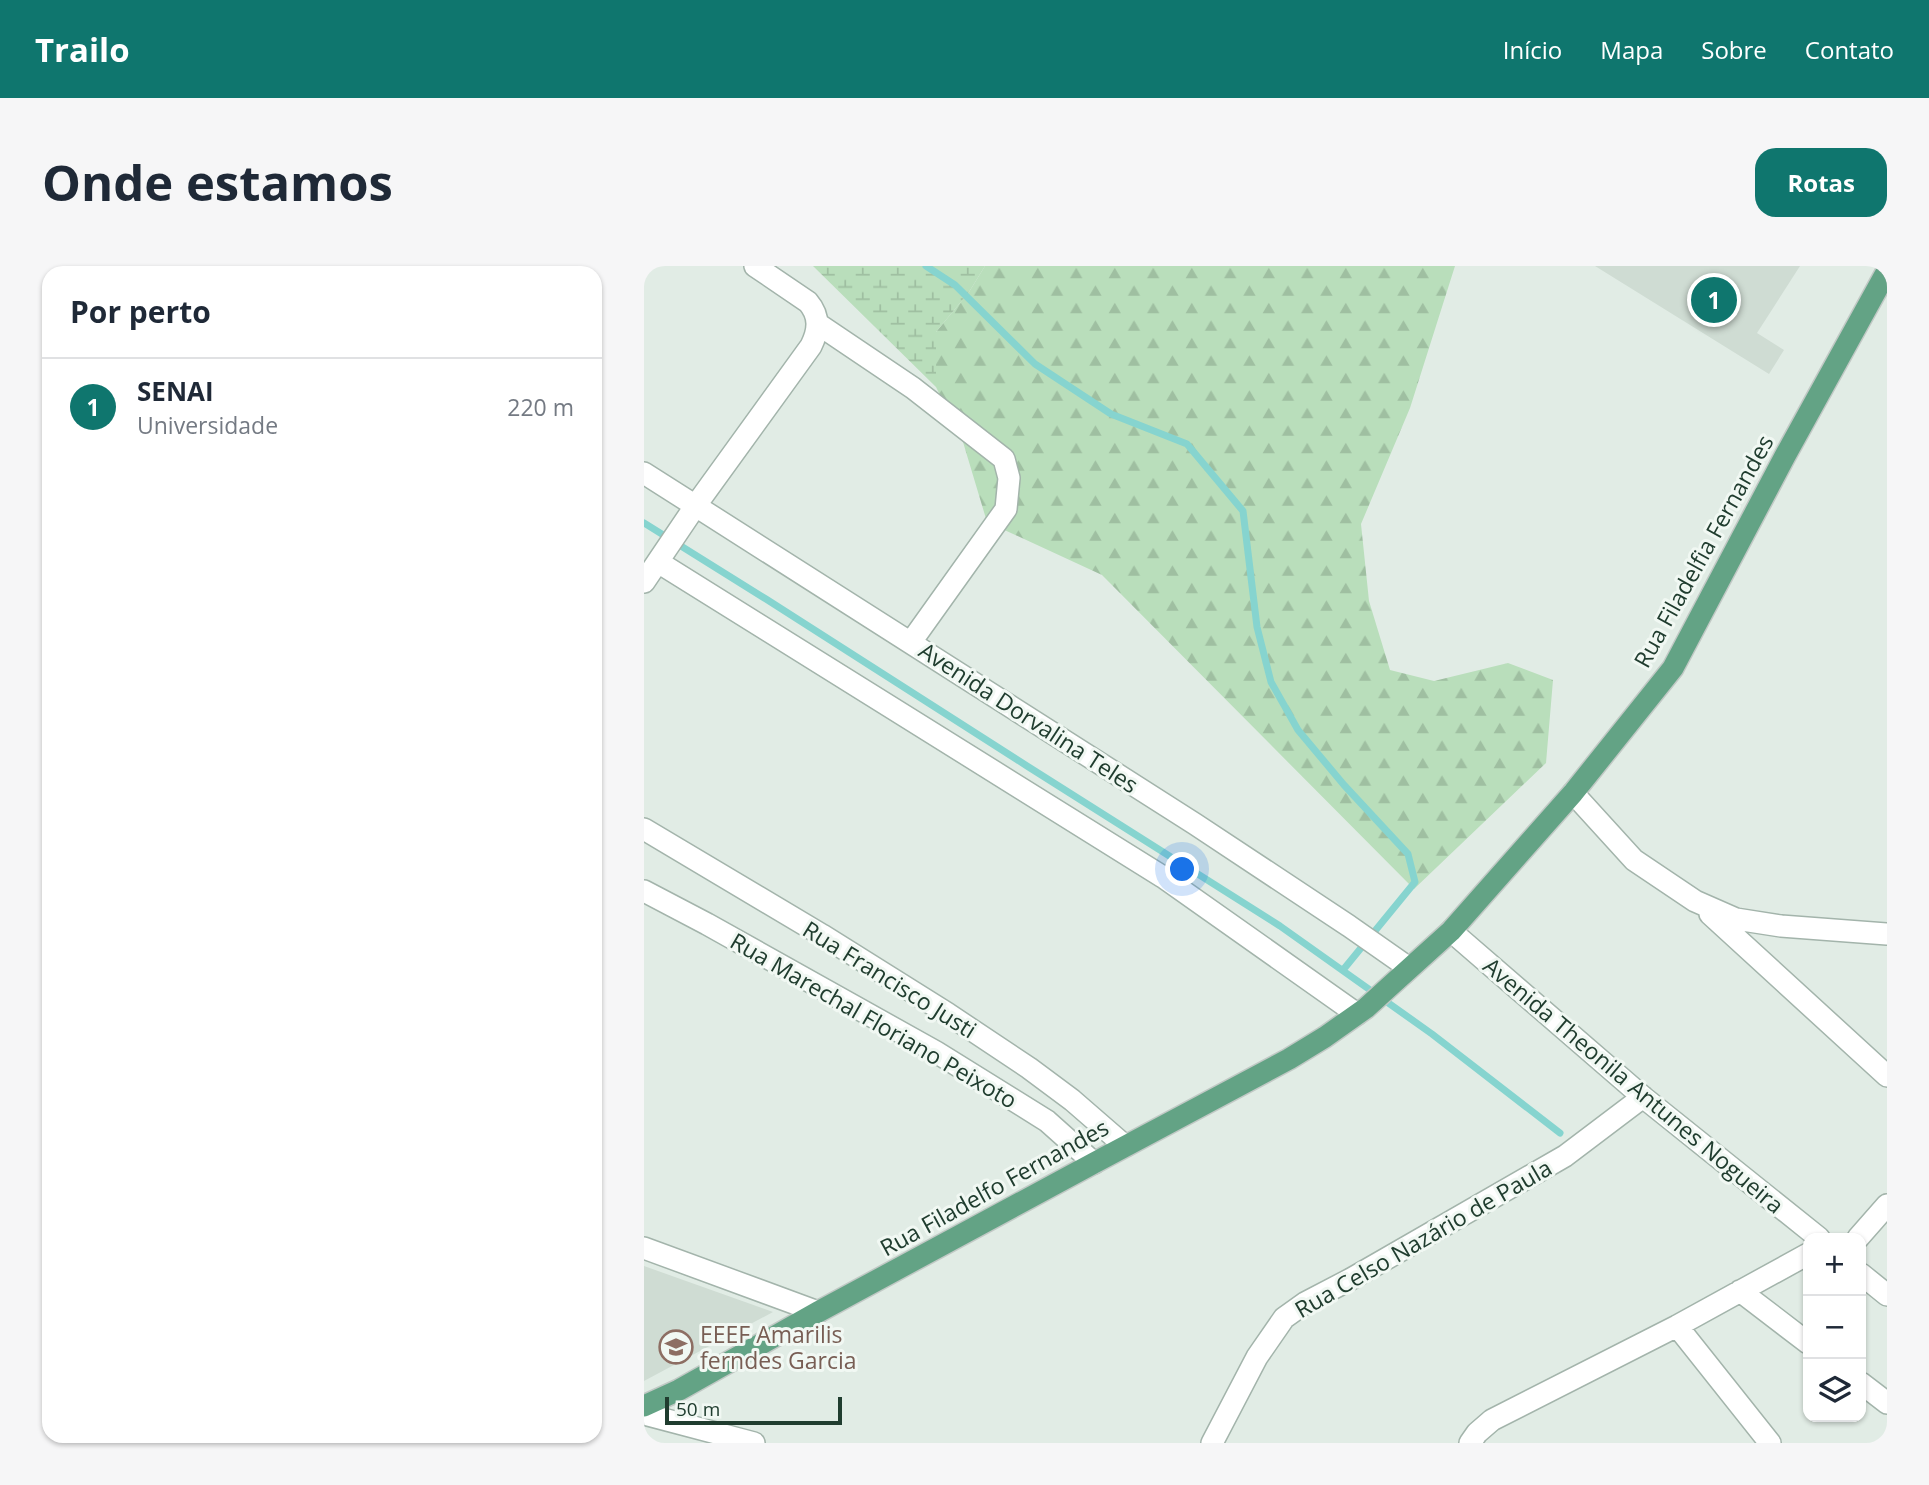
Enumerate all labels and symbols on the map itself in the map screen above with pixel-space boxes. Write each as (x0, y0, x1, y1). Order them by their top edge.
pin: 1 (1691, 274, 1737, 326)
street label: Rua Filadelfia Fernandes (1626, 429, 1780, 673)
street label: Avenida Dorvalina Teles (913, 634, 1145, 800)
your location (1165, 852, 1199, 886)
street label: Rua Francisco Justi (797, 913, 983, 1045)
street label: Rua Marechal Floriano Peixoto (725, 925, 1023, 1115)
street label: Avenida Theonila Antunes Nogueira (1477, 950, 1791, 1220)
street label: Rua Filadelfo Fernandes (874, 1111, 1114, 1263)
street label: Rua Celso Nazário de Paula (1289, 1151, 1557, 1325)
place label: EEEF Amarilis ferndes Garcia (700, 1318, 857, 1376)
school or university icon: EEEF Amarilis ferndes Garcia (657, 1328, 695, 1366)
scale bar (665, 1394, 842, 1426)

